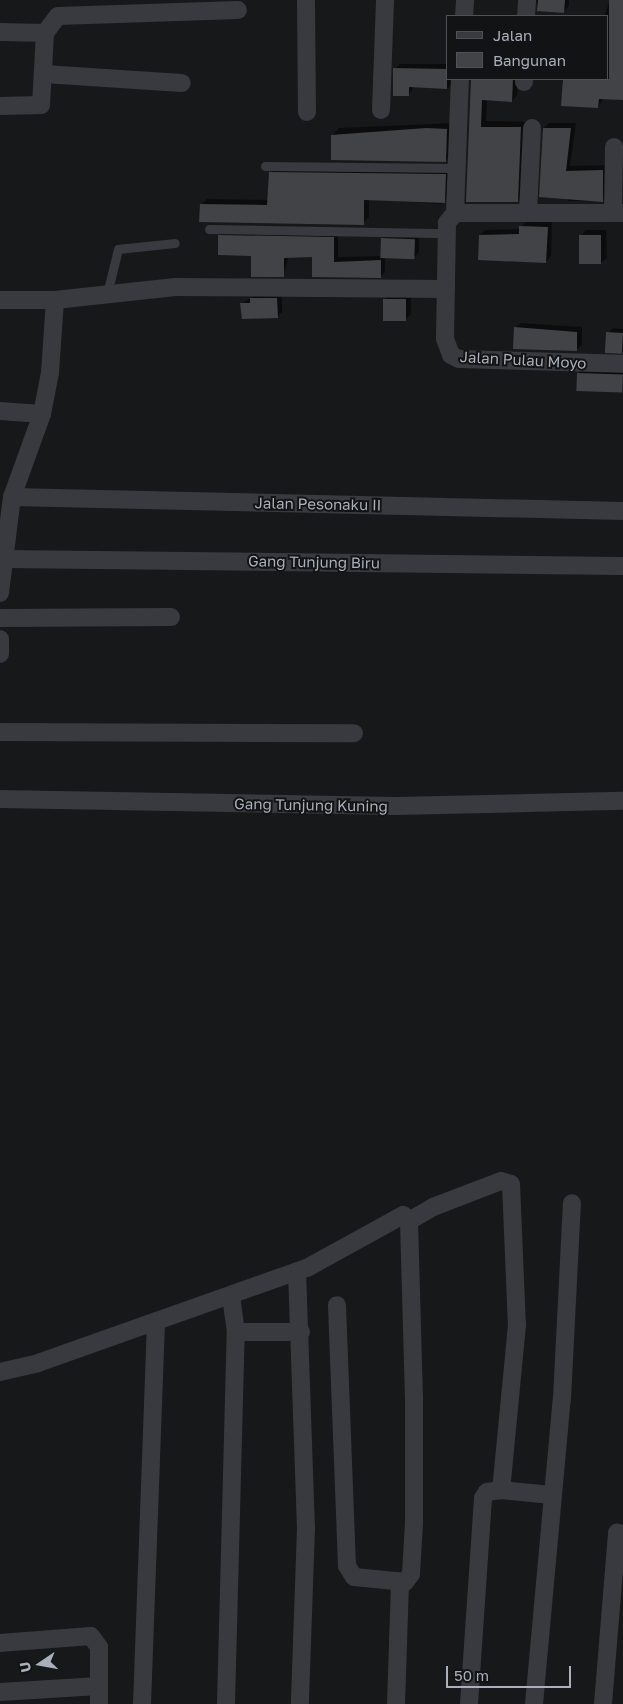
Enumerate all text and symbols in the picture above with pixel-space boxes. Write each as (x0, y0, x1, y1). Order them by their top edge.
legend (446, 15, 608, 80)
text: Jalan (493, 26, 532, 44)
text: Bangunan (493, 51, 566, 69)
street label: Jalan Pulau Moyo (459, 348, 587, 372)
street label: Jalan Pesonaku II (254, 494, 382, 514)
street label: Gang Tunjung Biru (248, 552, 380, 572)
street label: Gang Tunjung Kuning (234, 795, 388, 815)
north arrow (15, 1639, 65, 1689)
scale bar (448, 1656, 573, 1688)
text: U (15, 1660, 34, 1674)
text: 50 m (454, 1666, 489, 1684)

